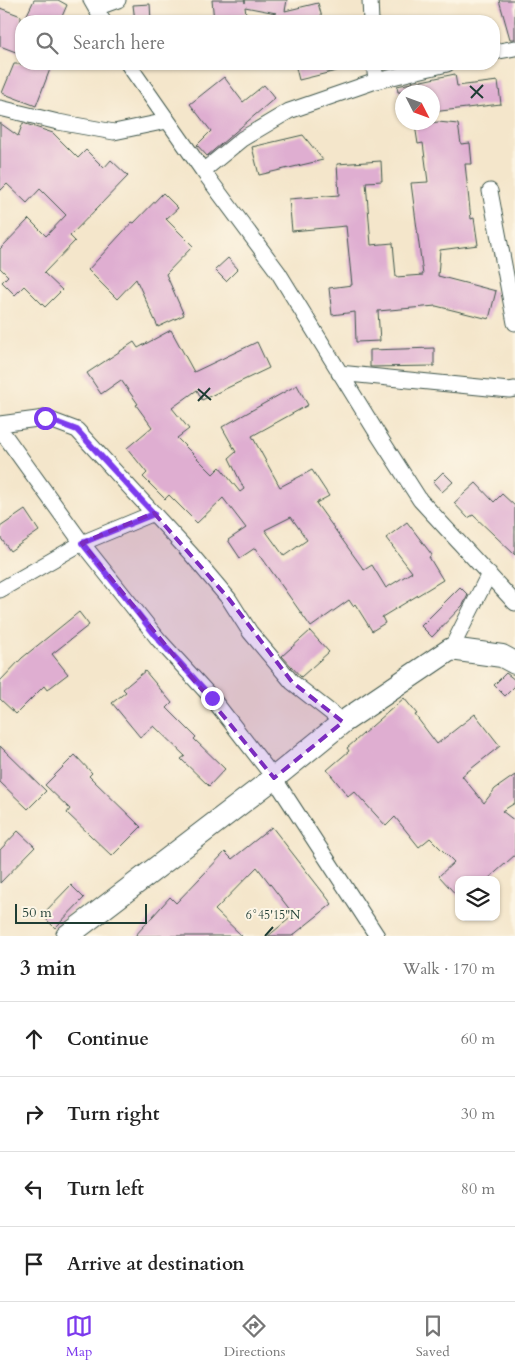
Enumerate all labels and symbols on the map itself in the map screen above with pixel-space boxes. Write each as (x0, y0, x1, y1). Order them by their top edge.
north arrow (395, 85, 440, 130)
route start (34, 407, 57, 430)
route end (201, 687, 224, 710)
scale bar (15, 901, 148, 924)
text: 6°45'15"N (246, 907, 301, 923)

